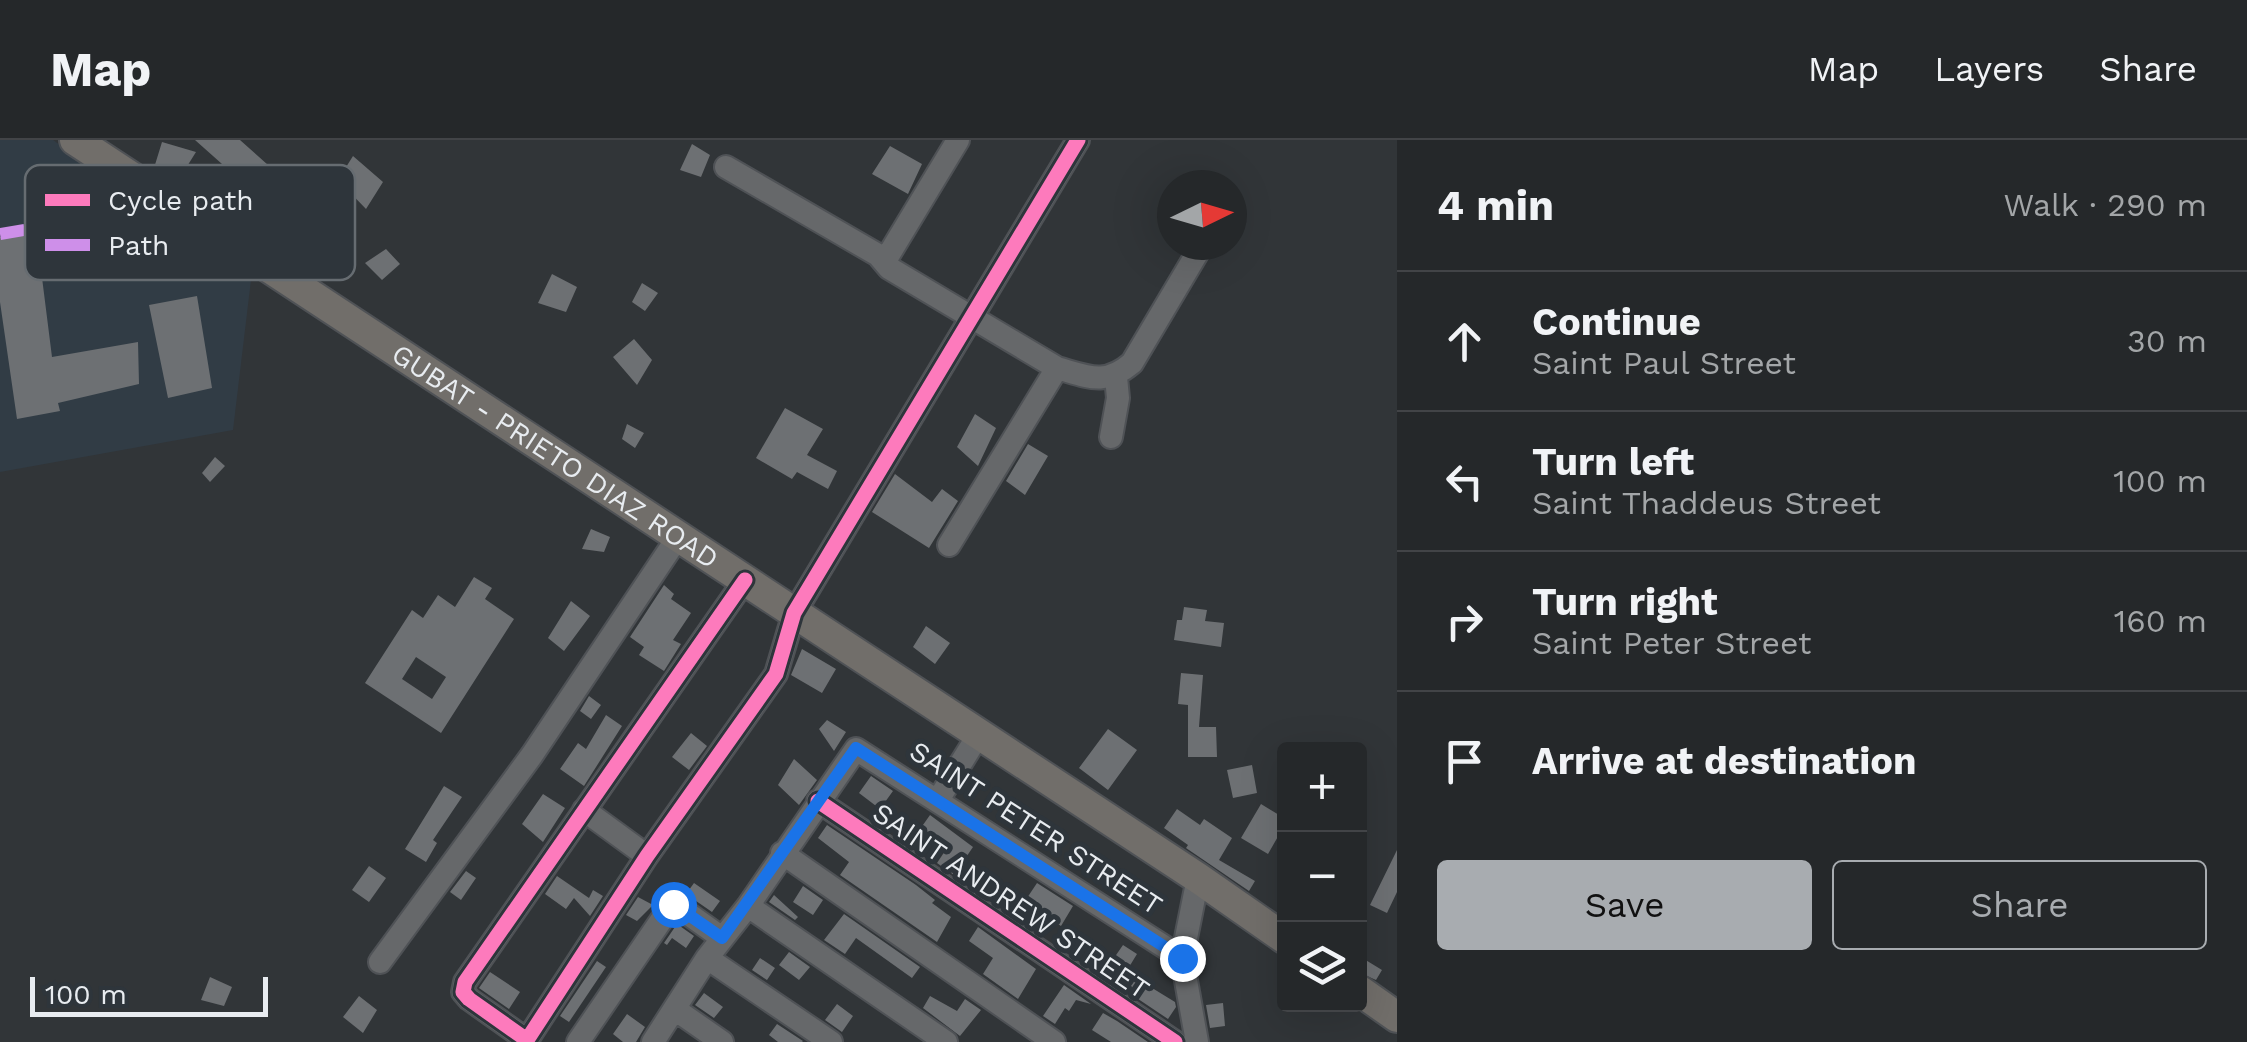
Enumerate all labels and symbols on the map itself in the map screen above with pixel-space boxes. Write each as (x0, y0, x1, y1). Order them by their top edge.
legend (25, 165, 355, 280)
north arrow (1157, 170, 1247, 260)
text: Cycle path (108, 184, 254, 217)
text: Path (108, 229, 169, 262)
street label: GUBAT - PRIETO DIAZ ROAD (386, 337, 725, 575)
street label: SAINT PETER STREET (904, 734, 1168, 922)
street label: SAINT ANDREW STREET (866, 796, 1156, 1006)
route start (651, 882, 697, 928)
route end (1160, 936, 1206, 982)
scale bar (30, 972, 268, 1016)

